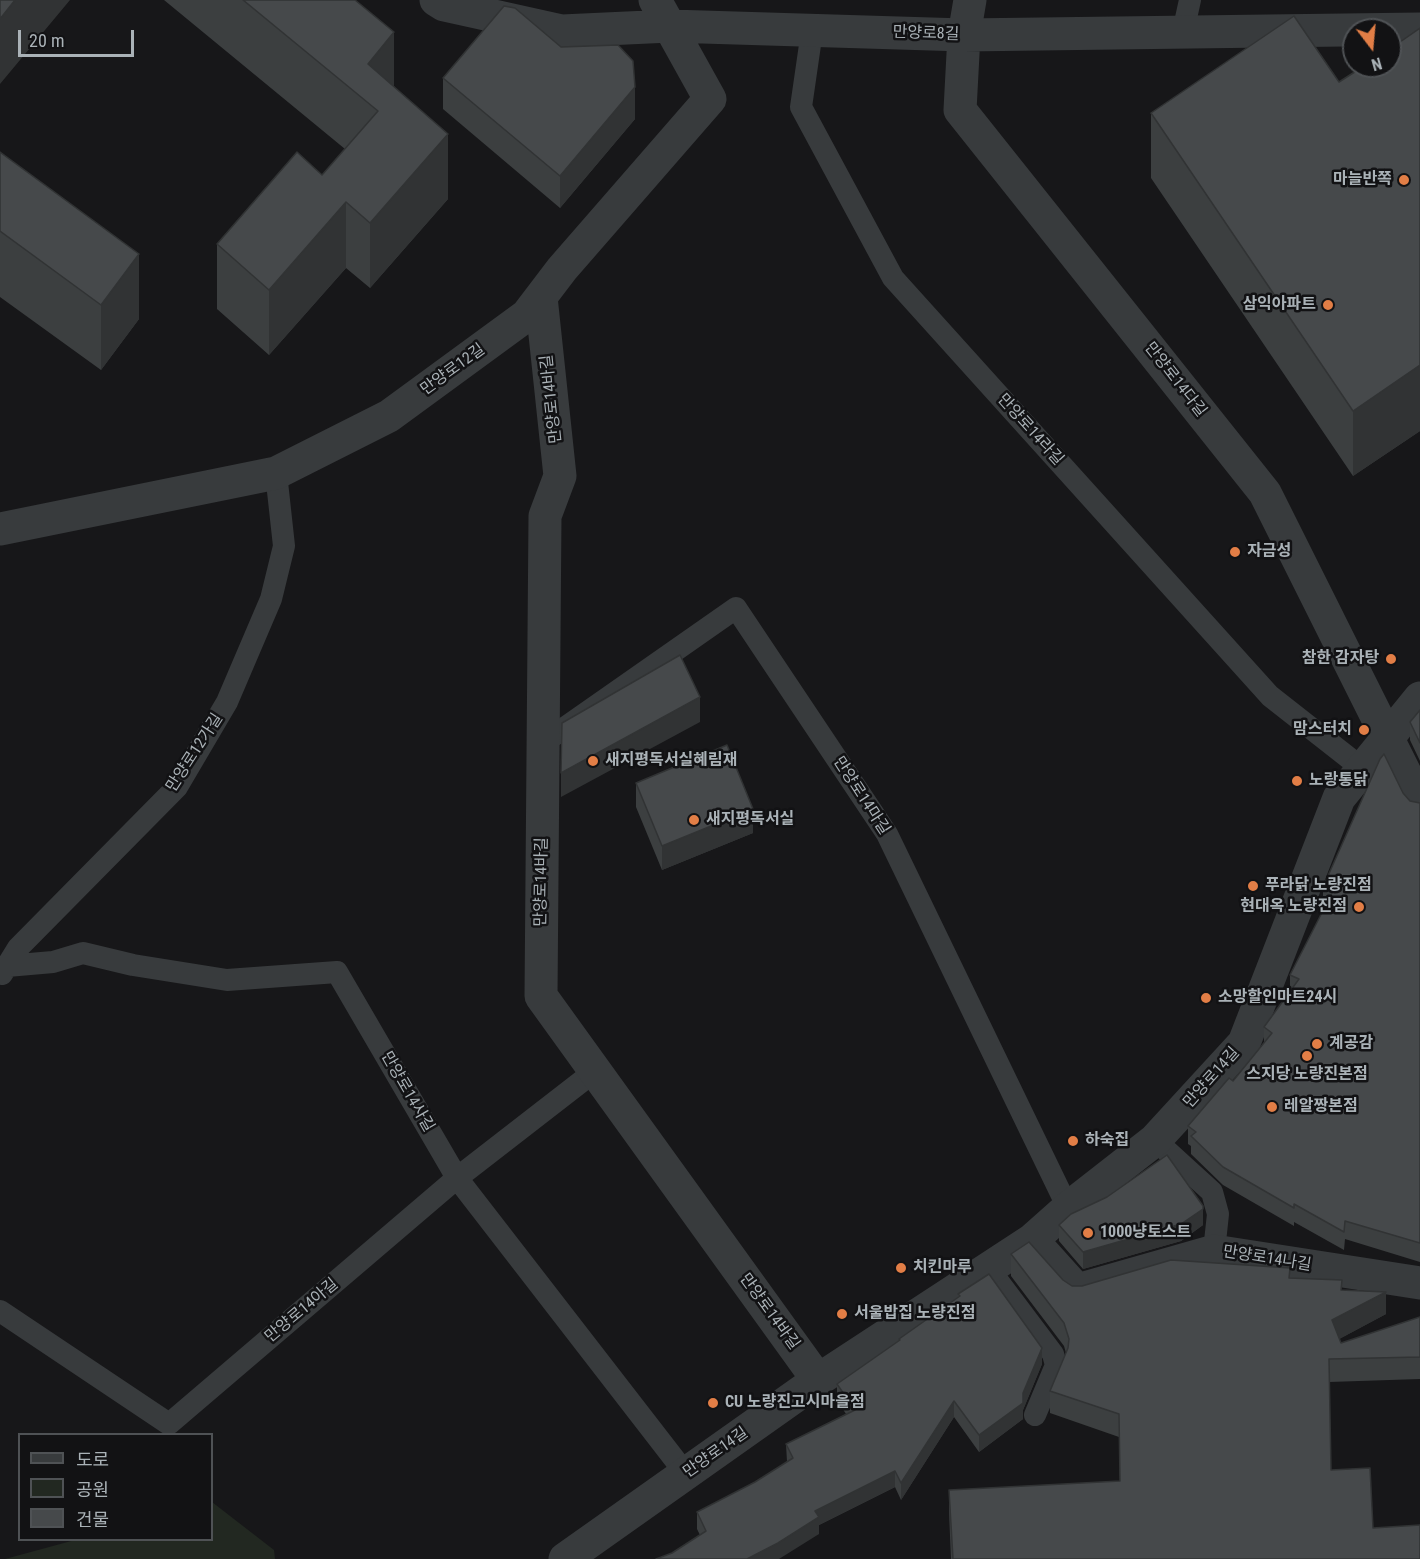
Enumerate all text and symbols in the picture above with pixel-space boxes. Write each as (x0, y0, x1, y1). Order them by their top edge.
scale bar (21, 18, 136, 56)
north arrow (1342, 18, 1402, 78)
street label: 만양로8길 (892, 23, 960, 45)
text: 20 m (29, 30, 64, 51)
text: N (1369, 53, 1384, 74)
place label: 마늘반쪽 (1333, 170, 1392, 190)
marker: 마늘반쪽 (1397, 173, 1411, 187)
place label: 삼익아파트 (1242, 295, 1316, 315)
marker: 삼익아파트 (1321, 298, 1335, 312)
street label: 만양로14다길 (1140, 339, 1210, 421)
street label: 만양로12길 (417, 340, 489, 400)
street label: 만양로14바길 (538, 354, 566, 444)
street label: 만양로14라길 (993, 390, 1067, 470)
place label: 자금성 (1247, 542, 1291, 562)
marker: 자금성 (1228, 545, 1242, 559)
place label: 참한 감자탕 (1302, 649, 1379, 669)
marker: 참한 감자탕 (1384, 652, 1398, 666)
street label: 만양로12가길 (163, 710, 227, 796)
place label: 맘스터치 (1293, 720, 1352, 740)
marker: 맘스터치 (1357, 723, 1371, 737)
place label: 새지평독서실혜림재 (605, 751, 737, 771)
street label: 만양로14마길 (829, 753, 893, 839)
marker: 새지평독서실혜림재 (586, 754, 600, 768)
place label: 노랑통닭 (1309, 771, 1368, 791)
marker: 노랑통닭 (1290, 774, 1304, 788)
place label: 새지평독서실 (706, 810, 794, 830)
marker: 새지평독서실 (687, 813, 701, 827)
street label: 만양로14바길 (532, 837, 552, 927)
place label: 푸라닭 노량진점 (1265, 876, 1372, 896)
marker: 푸라닭 노량진점 (1246, 879, 1260, 893)
place label: 현대옥 노량진점 (1240, 897, 1347, 917)
marker: 현대옥 노량진점 (1352, 900, 1366, 914)
place label: 소망할인마트24시 (1218, 988, 1337, 1008)
marker: 소망할인마트24시 (1199, 991, 1213, 1005)
place label: 계공감 (1329, 1034, 1373, 1054)
marker: 계공감 (1310, 1037, 1324, 1051)
street label: 만양로14길 (1180, 1044, 1244, 1112)
street label: 만양로14사길 (376, 1048, 438, 1136)
marker: 스지당 노량진본점 (1300, 1049, 1314, 1063)
place label: 스지당 노량진본점 (1246, 1065, 1368, 1085)
place label: 레알짱본점 (1284, 1097, 1358, 1117)
marker: 레알짱본점 (1265, 1100, 1279, 1114)
place label: 하숙집 (1085, 1131, 1129, 1151)
marker: 하숙집 (1066, 1134, 1080, 1148)
place label: 1000냥토스트 (1100, 1223, 1191, 1243)
marker: 1000냥토스트 (1081, 1226, 1095, 1240)
street label: 만양로14나길 (1221, 1243, 1313, 1275)
place label: 치킨마루 (913, 1258, 972, 1278)
marker: 치킨마루 (894, 1261, 908, 1275)
street label: 만양로14바길 (735, 1270, 803, 1354)
street label: 만양로14아길 (262, 1275, 342, 1347)
place label: 서울밥집 노량진점 (854, 1304, 975, 1324)
marker: 서울밥집 노량진점 (835, 1307, 849, 1321)
place label: CU 노량진고시마을점 (725, 1393, 865, 1413)
marker: CU 노량진고시마을점 (706, 1396, 720, 1410)
street label: 만양로14길 (680, 1424, 752, 1482)
legend (18, 1433, 213, 1541)
text: 도로 (76, 1449, 109, 1470)
text: 공원 (76, 1479, 109, 1500)
text: 건물 (76, 1509, 109, 1530)

